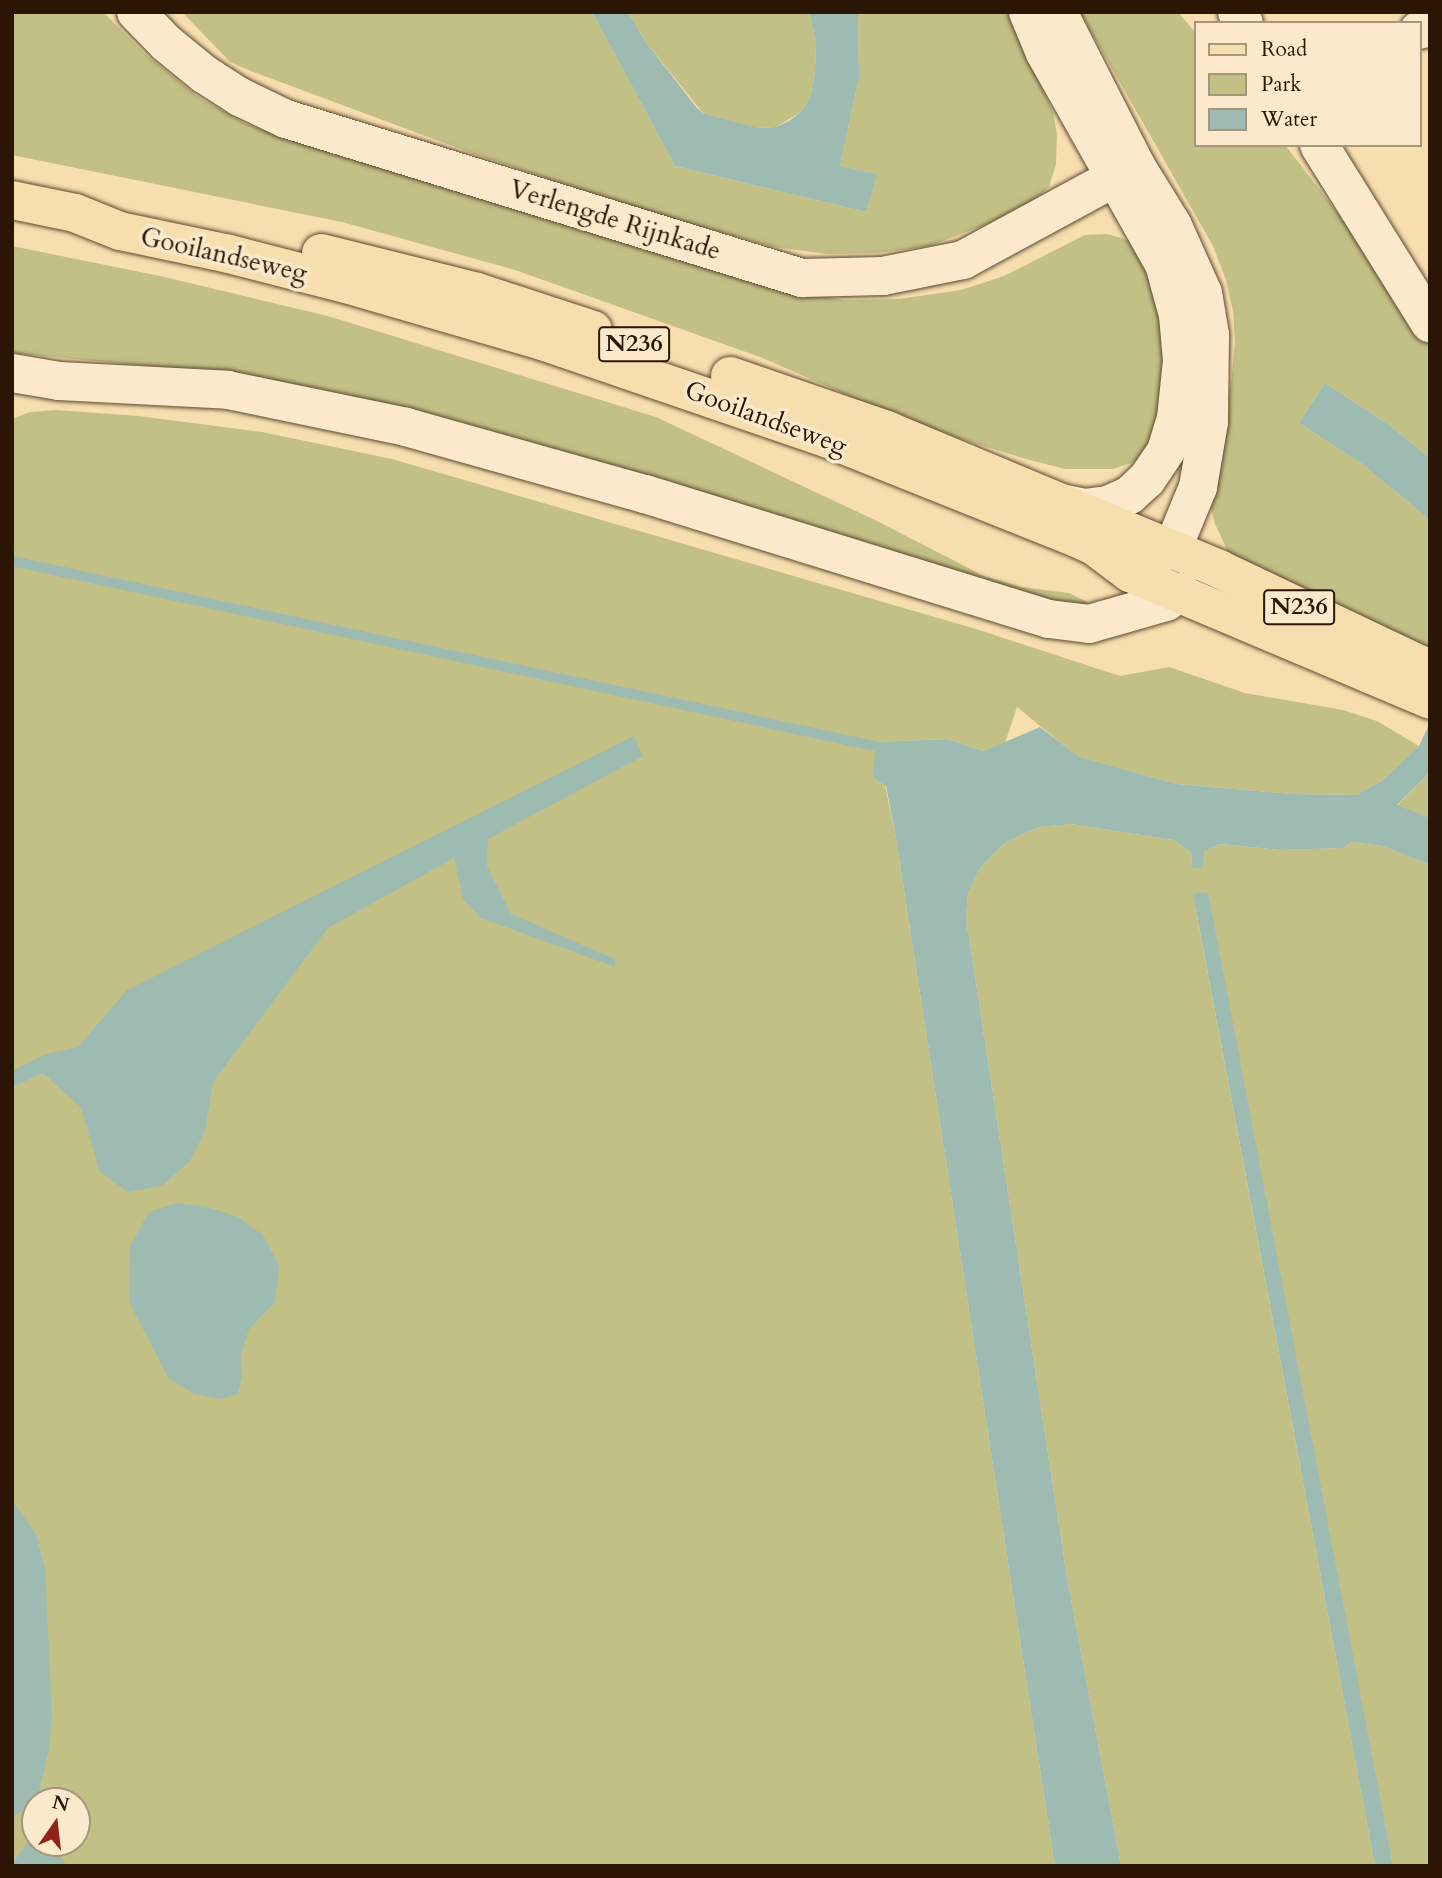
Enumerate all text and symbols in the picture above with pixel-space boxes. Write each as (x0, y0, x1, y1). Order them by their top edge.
legend (1194, 21, 1421, 147)
text: Road (1261, 35, 1307, 64)
text: Park (1261, 70, 1301, 99)
text: Water (1261, 105, 1317, 134)
street label: Verlengde Rijnkade (506, 173, 724, 267)
street label: Gooilandseweg (138, 221, 310, 289)
road number: N236 (597, 324, 671, 365)
street label: Gooilandseweg (681, 374, 851, 462)
road number: N236 (1262, 586, 1336, 628)
north arrow (21, 1787, 91, 1857)
text: N (49, 1789, 72, 1818)

